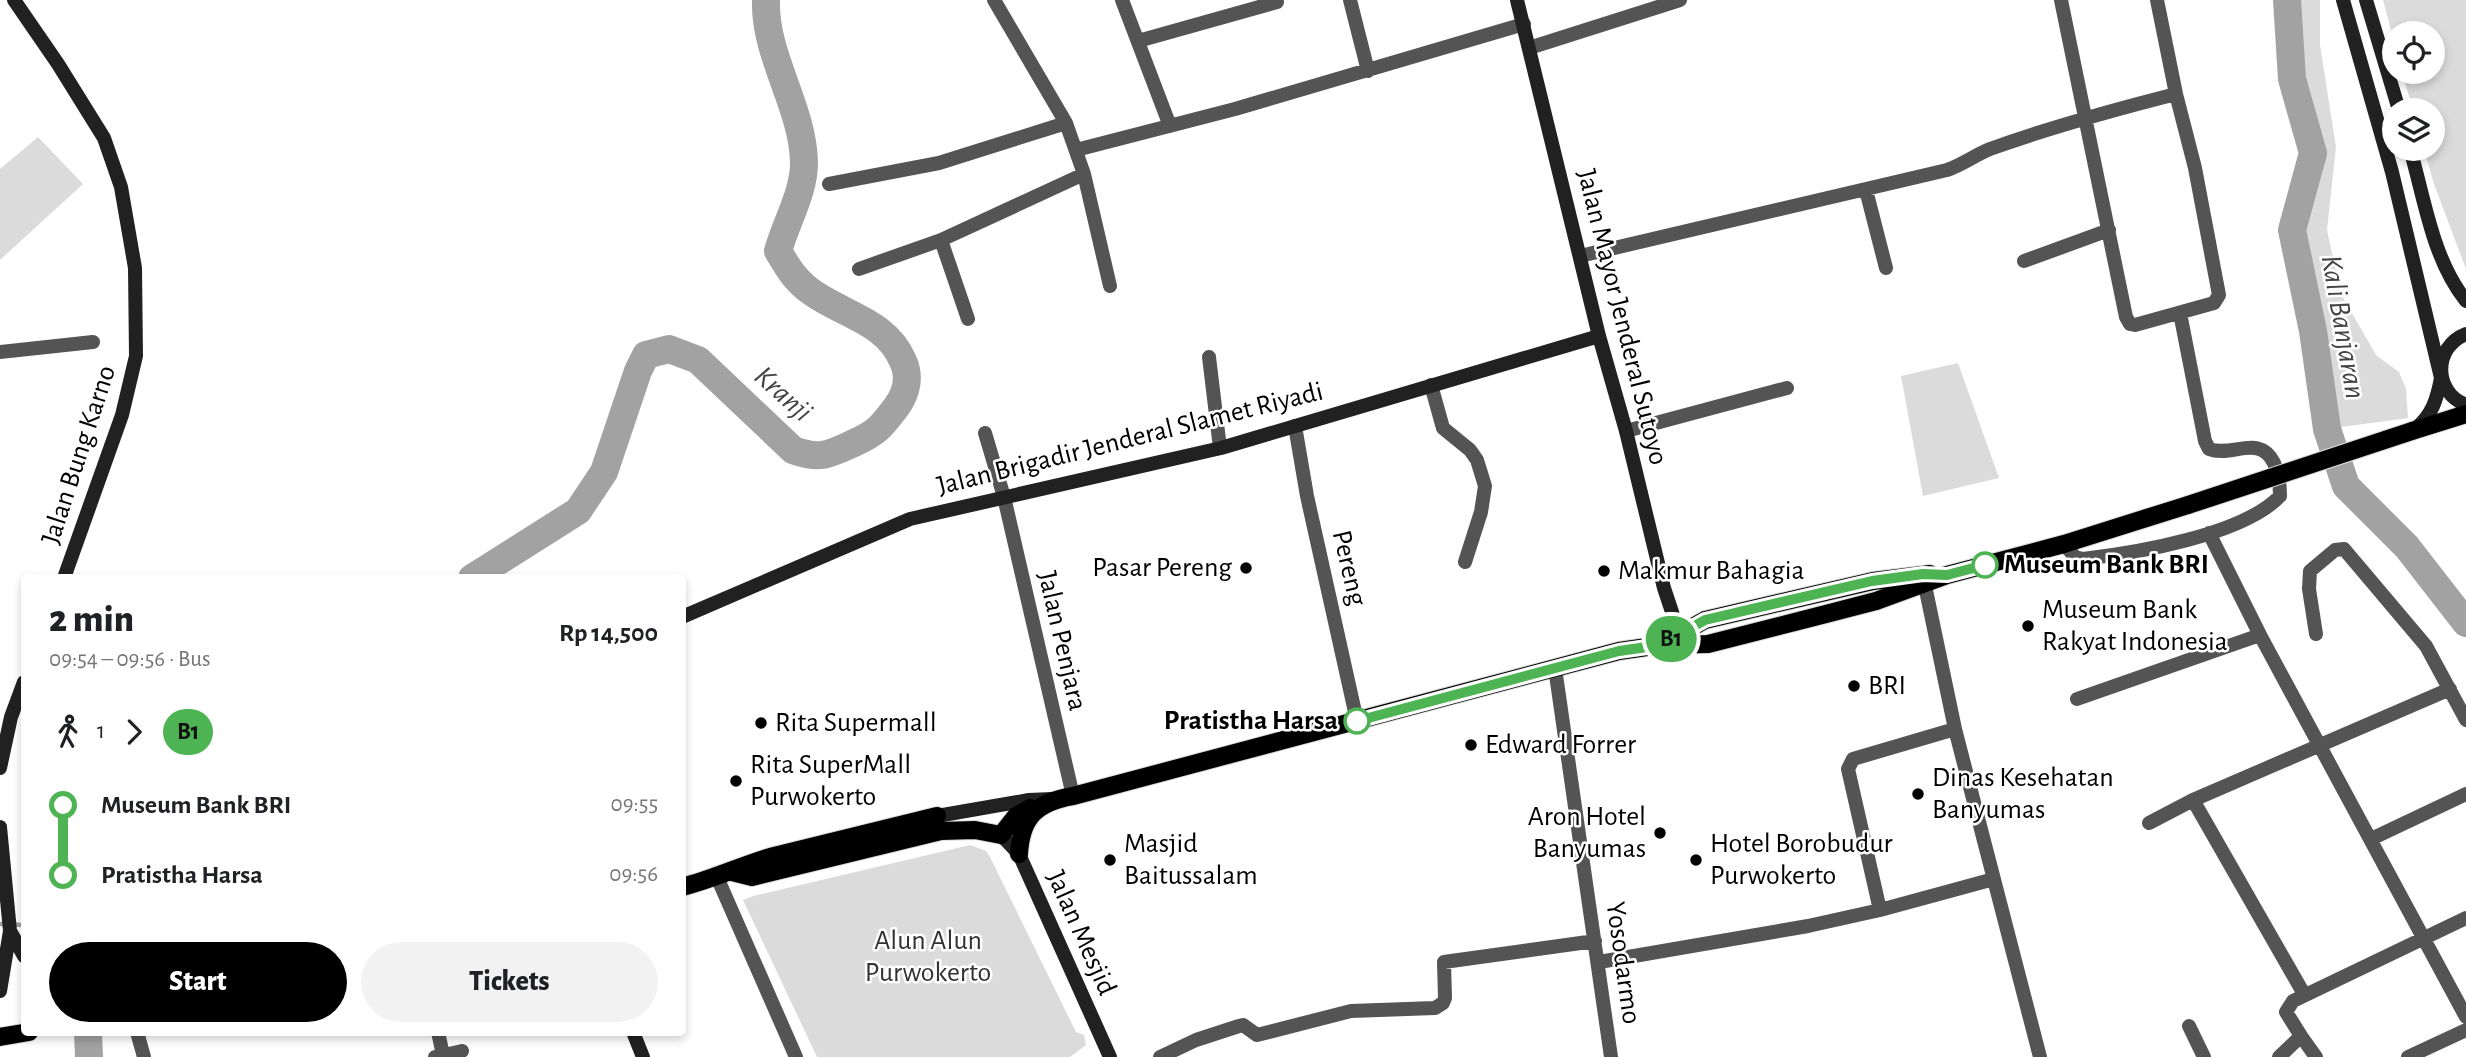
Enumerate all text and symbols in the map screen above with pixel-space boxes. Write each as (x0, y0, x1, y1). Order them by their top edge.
map controls (2382, 21, 2445, 161)
button: locate (2382, 21, 2445, 84)
button: layers (2382, 98, 2445, 161)
street label: Jalan Mayor Jenderal Sutoyo (1572, 166, 1672, 468)
water label: Kali Banjaran (2316, 253, 2370, 401)
water label: Kranji (748, 361, 818, 427)
street label: Jalan Bung Karno (37, 362, 121, 548)
street label: Jalan Brigadir Jenderal Slamet Riyadi (934, 377, 1326, 501)
street label: Pereng (1327, 528, 1371, 609)
place label: Museum Bank BRI (2004, 551, 2209, 579)
marker: Museum Bank BRI (1972, 552, 1998, 578)
place label: Pasar Pereng (1092, 554, 1232, 582)
place label: Makmur Bahagia (1618, 557, 1804, 585)
marker: Pasar Pereng (1238, 560, 1254, 576)
marker: Makmur Bahagia (1596, 563, 1612, 579)
street label: Jalan Penjara (1032, 569, 1092, 713)
place label: Museum Bank Rakyat Indonesia (2042, 596, 2228, 656)
text: 2 min (49, 601, 134, 639)
line badge: B1 (1640, 616, 1702, 662)
marker: Museum Bank Rakyat Indonesia (2020, 618, 2036, 634)
text: Rp 14,500 (559, 620, 658, 646)
text: B1 (1660, 627, 1682, 651)
text: 09:54 – 09:56 · Bus (49, 648, 211, 671)
place label: BRI (1868, 672, 1906, 700)
marker: BRI (1846, 678, 1862, 694)
place label: Pratistha Harsa (1164, 707, 1338, 735)
marker: Pratistha Harsa (1344, 708, 1370, 734)
place label: Rita Supermall (775, 709, 937, 737)
icon: walk (49, 713, 87, 751)
icon: forward (115, 713, 153, 751)
marker: Rita Supermall (753, 715, 769, 731)
text: 1 (97, 720, 105, 743)
text: B1 (177, 720, 199, 744)
place label: Edward Forrer (1485, 731, 1636, 759)
marker: Edward Forrer (1463, 737, 1479, 753)
place label: Rita SuperMall Purwokerto (750, 751, 911, 811)
place label: Dinas Kesehatan Banyumas (1932, 764, 2114, 824)
marker: Rita SuperMall Purwokerto (728, 773, 744, 789)
marker: Dinas Kesehatan Banyumas (1910, 786, 1926, 802)
text: Museum Bank BRI (101, 792, 291, 818)
text: 09:55 (611, 793, 658, 816)
place label: Aron Hotel Banyumas (1528, 803, 1646, 863)
marker: Aron Hotel Banyumas (1652, 825, 1668, 841)
place label: Masjid Baitussalam (1124, 830, 1258, 890)
place label: Hotel Borobudur Purwokerto (1710, 830, 1893, 890)
marker: Masjid Baitussalam (1102, 852, 1118, 868)
marker: Hotel Borobudur Purwokerto (1688, 852, 1704, 868)
text: Pratistha Harsa (101, 862, 263, 888)
text: 09:56 (609, 863, 658, 886)
street label: Jalan Mesjid (1041, 866, 1121, 1000)
street label: Yosodarmo (1601, 900, 1645, 1026)
park label: Alun Alun Purwokerto (865, 927, 991, 987)
button: Start (49, 942, 347, 1022)
button: Tickets (361, 942, 658, 1022)

